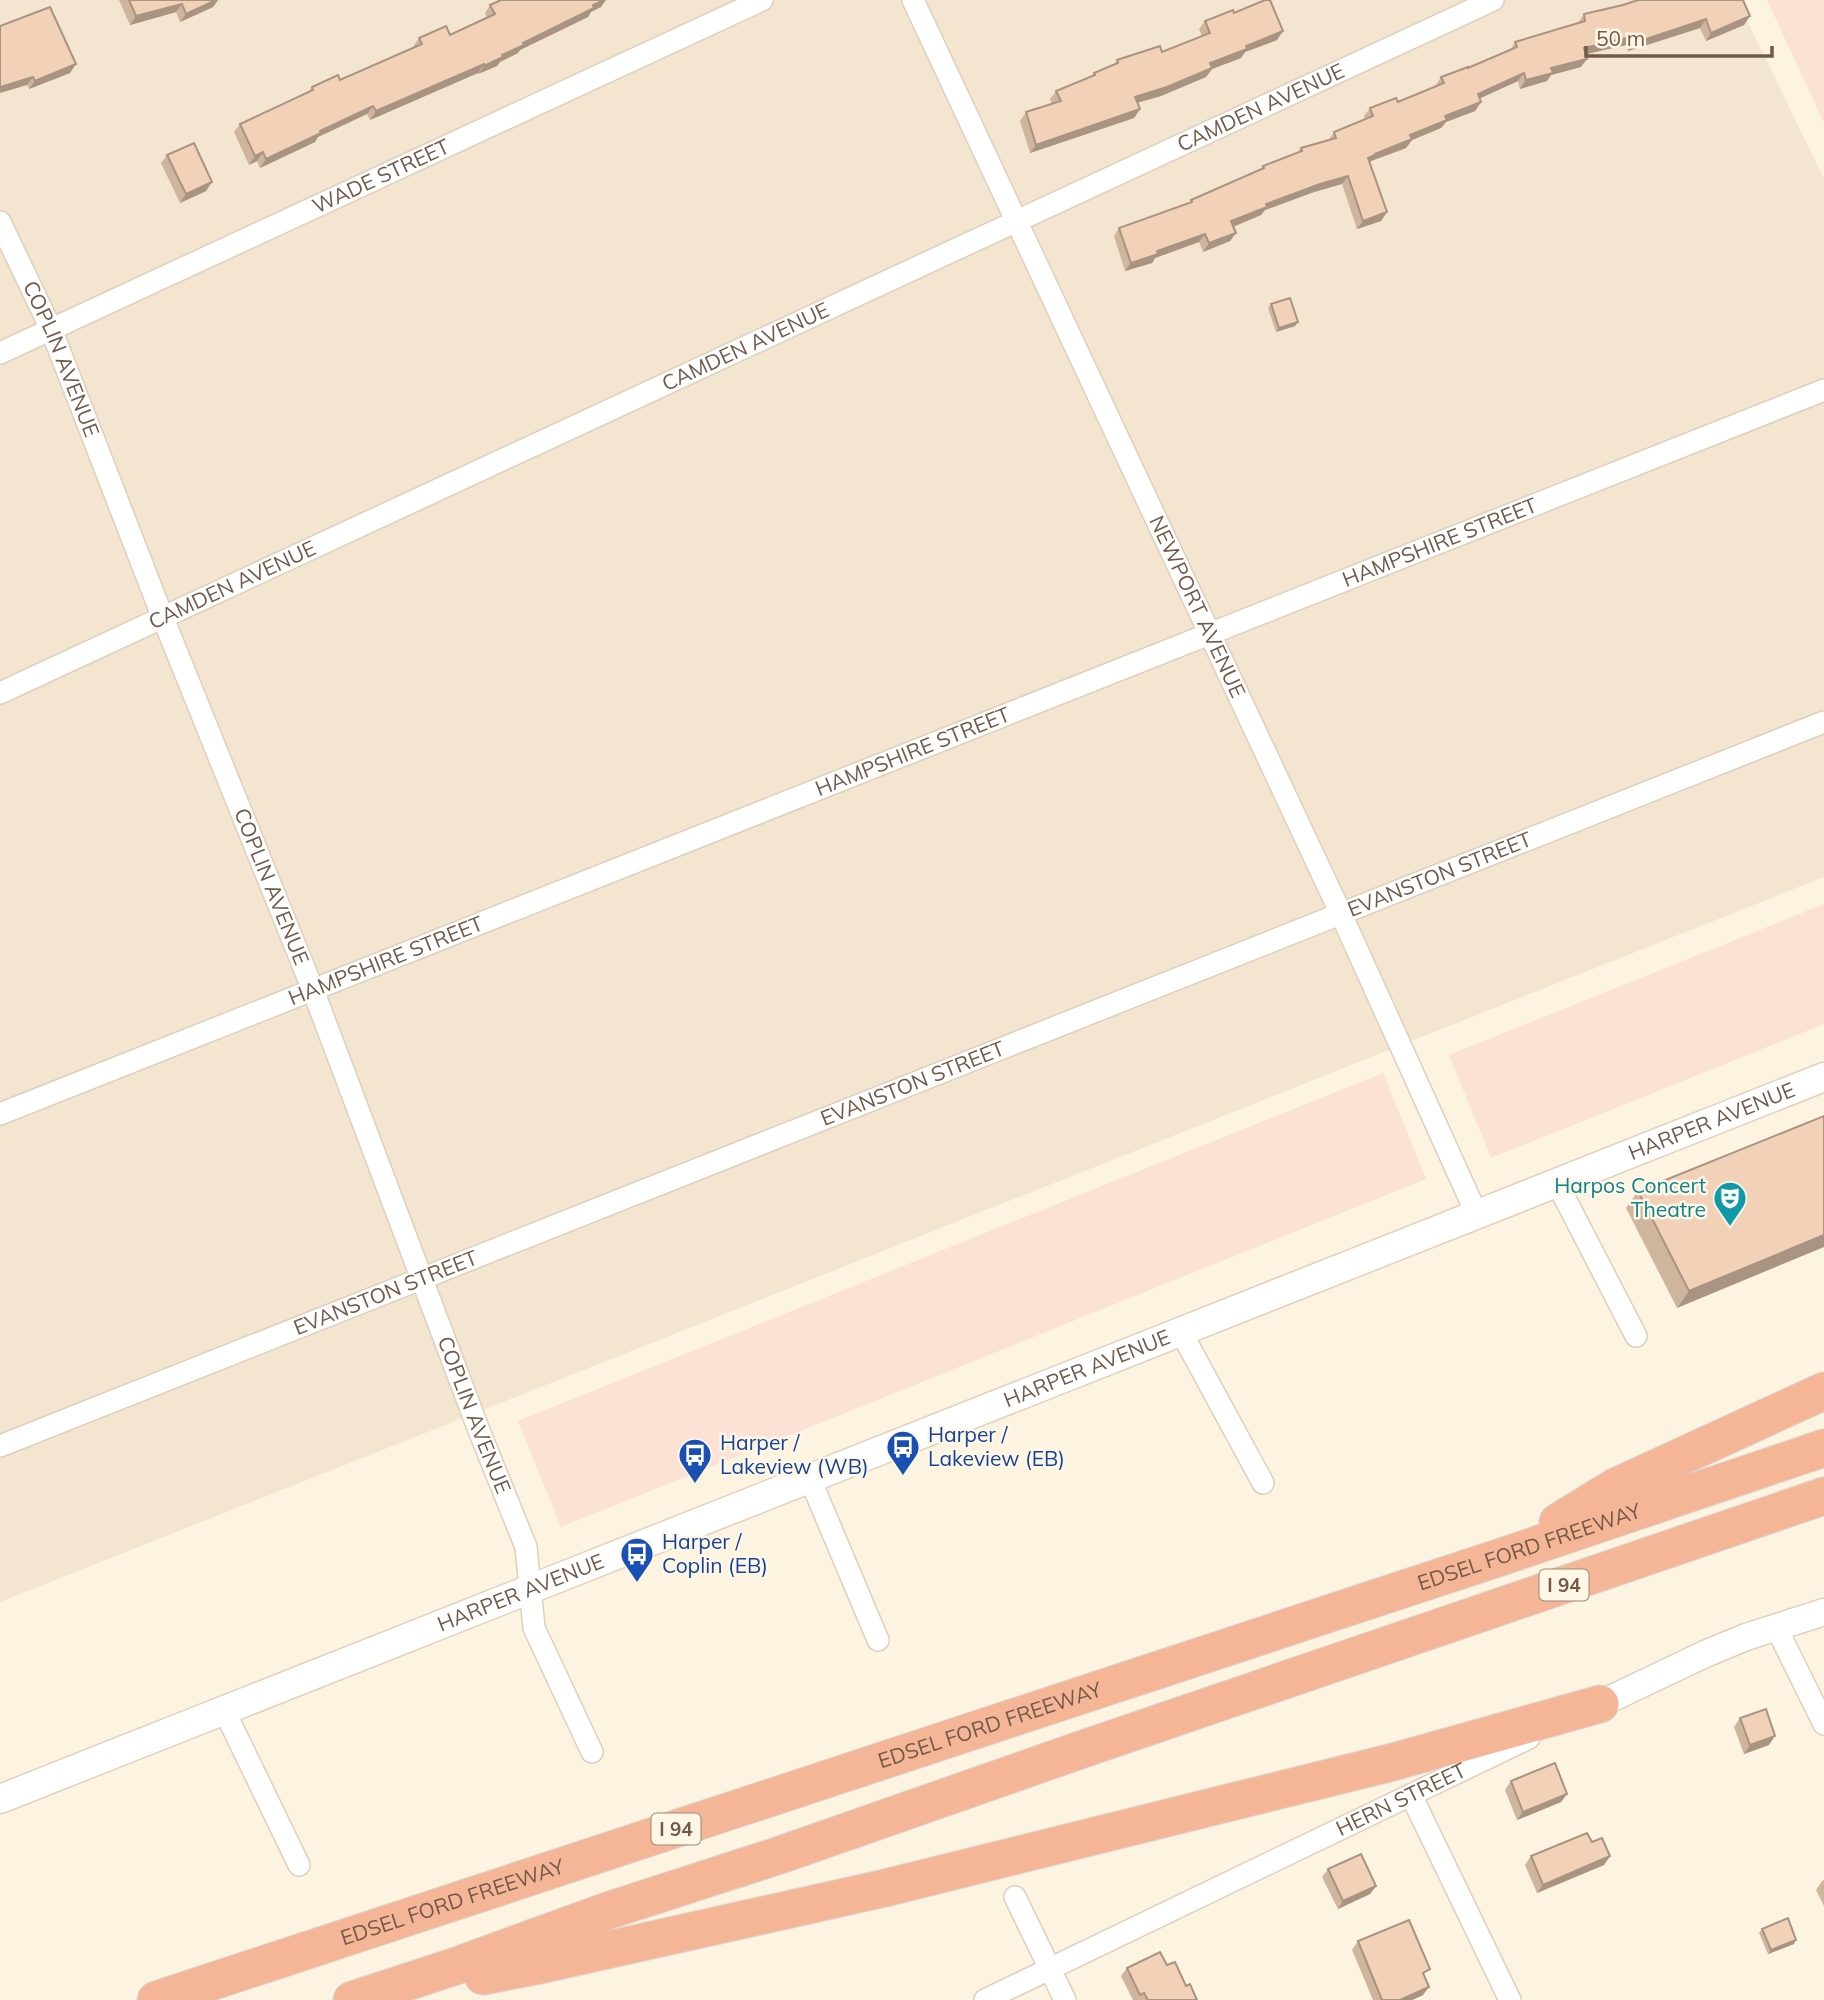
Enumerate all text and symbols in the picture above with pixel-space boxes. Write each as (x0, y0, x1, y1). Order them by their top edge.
scale bar (1586, 14, 1772, 58)
text: 50 m (1596, 25, 1645, 51)
street label: CAMDEN AVENUE (1173, 57, 1348, 157)
street label: WADE STREET (308, 132, 454, 219)
street label: COPLIN AVENUE (18, 276, 106, 440)
street label: CAMDEN AVENUE (657, 296, 833, 396)
street label: HAMPSHIRE STREET (1338, 491, 1541, 592)
street label: NEWPORT AVENUE (1144, 511, 1252, 702)
street label: CAMDEN AVENUE (144, 534, 320, 634)
street label: HAMPSHIRE STREET (811, 700, 1014, 801)
street label: COPLIN AVENUE (229, 804, 315, 968)
street label: EVANSTON STREET (1344, 825, 1536, 922)
street label: HAMPSHIRE STREET (284, 910, 487, 1010)
street label: EVANSTON STREET (817, 1034, 1009, 1131)
street label: HARPER AVENUE (1624, 1076, 1798, 1165)
place label: Harpos Concert Theatre (1554, 1172, 1706, 1222)
theatre icon: Harpos Concert Theatre (1711, 1179, 1749, 1228)
street label: EVANSTON STREET (290, 1244, 482, 1340)
street label: HARPER AVENUE (1000, 1323, 1174, 1412)
street label: COPLIN AVENUE (433, 1332, 517, 1497)
place label: Harper / Lakeview (EB) (928, 1421, 1065, 1471)
bus stop icon: Harper / Lakeview (EB) (884, 1428, 922, 1477)
place label: Harper / Lakeview (WB) (720, 1429, 869, 1479)
bus stop icon: Harper / Lakeview (WB) (676, 1436, 714, 1485)
street label: EDSEL FORD FREEWAY (1414, 1497, 1644, 1596)
place label: Harper / Coplin (EB) (662, 1528, 768, 1578)
bus stop icon: Harper / Coplin (EB) (618, 1535, 656, 1584)
street label: HARPER AVENUE (433, 1547, 607, 1637)
road number: I 94 (1540, 1569, 1588, 1600)
street label: EDSEL FORD FREEWAY (875, 1675, 1105, 1773)
street label: HERN STREET (1332, 1756, 1470, 1841)
road number: I 94 (652, 1814, 700, 1844)
street label: EDSEL FORD FREEWAY (337, 1852, 567, 1950)

